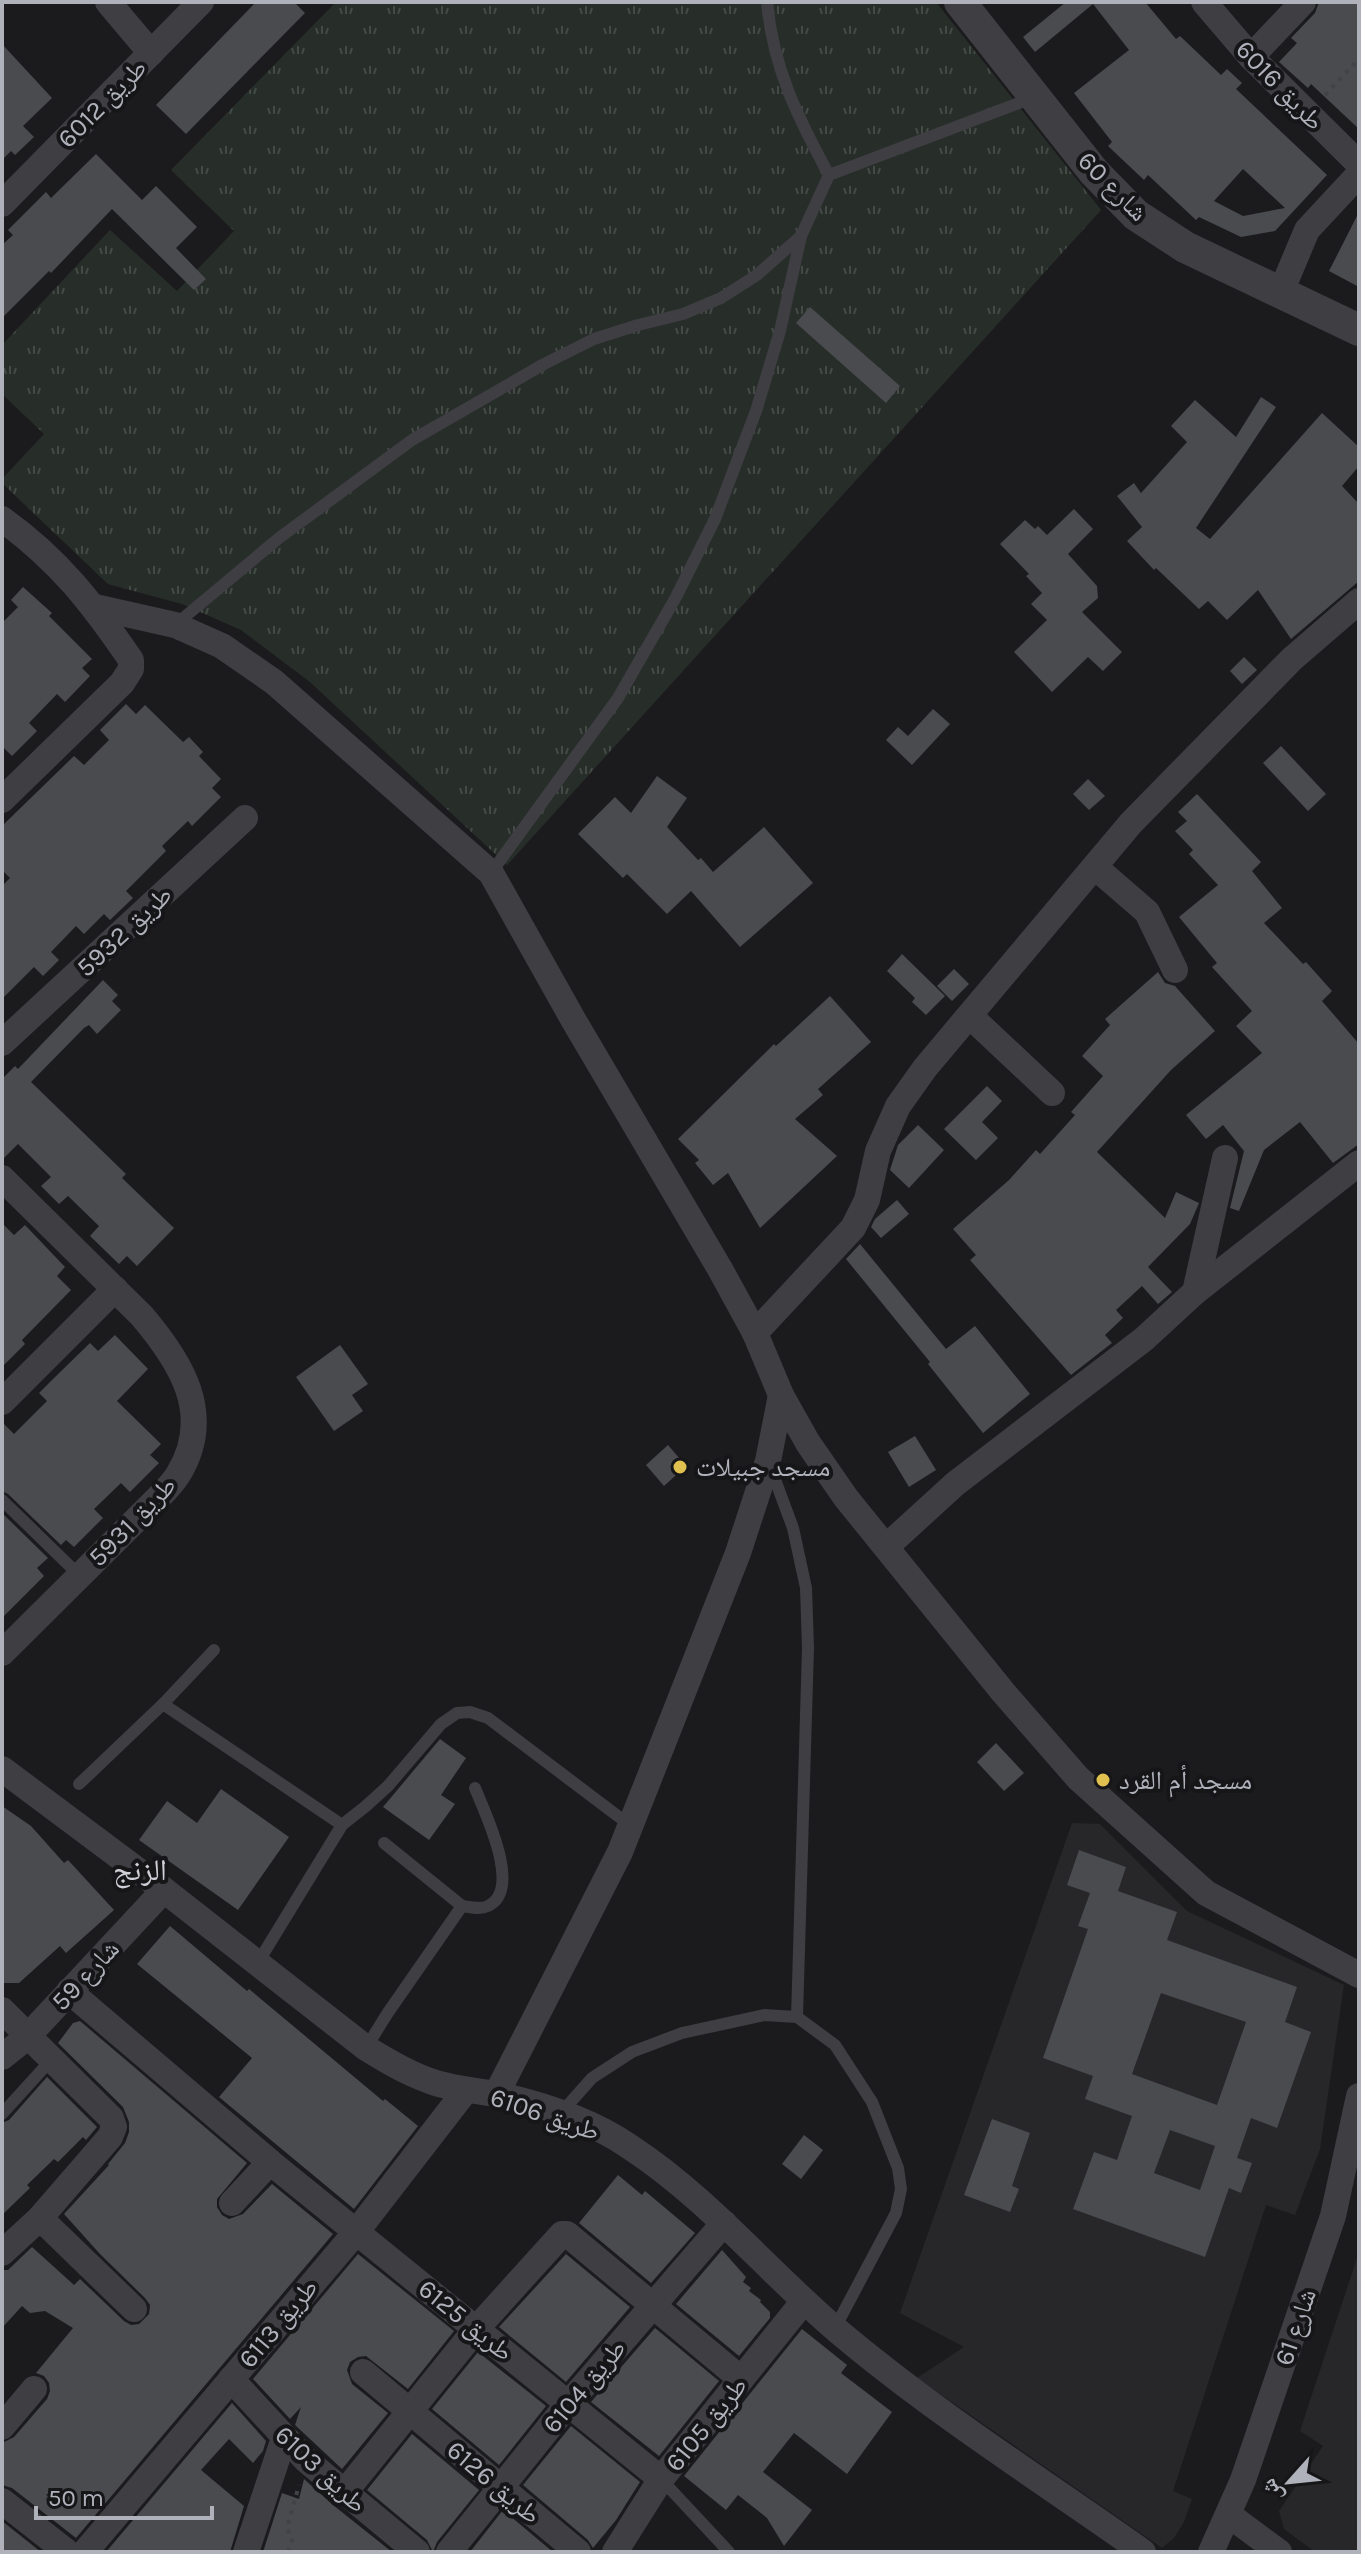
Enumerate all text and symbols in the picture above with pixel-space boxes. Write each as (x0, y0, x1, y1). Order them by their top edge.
street label: طريق 6016 (1229, 34, 1330, 137)
street label: طريق 6012 (51, 52, 153, 154)
street label: شارع 60 (1071, 145, 1154, 228)
street label: طريق 5932 (70, 879, 179, 983)
place label: مسجد جبيلات (696, 1452, 830, 1483)
marker: مسجد جبيلات (671, 1458, 689, 1476)
street label: طريق 5931 (82, 1470, 183, 1573)
place label: مسجد أم القرد (1119, 1764, 1252, 1798)
marker: مسجد أم القرد (1094, 1771, 1112, 1789)
district label: الزنج (113, 1852, 167, 1889)
street label: شارع 59 (45, 1934, 126, 2017)
street label: طريق 6106 (486, 2081, 603, 2148)
street label: طريق 6113 (232, 2272, 325, 2374)
street label: طريق 6125 (412, 2273, 519, 2368)
street label: شارع 61 (1268, 2285, 1323, 2370)
street label: طريق 6104 (536, 2333, 633, 2440)
street label: طريق 6105 (659, 2371, 754, 2478)
street label: طريق 6103 (269, 2419, 373, 2519)
street label: طريق 6126 (440, 2434, 547, 2531)
north arrow (1249, 2442, 1329, 2522)
scale bar (36, 2470, 212, 2520)
text: ش (1255, 2474, 1289, 2507)
text: 50 m (48, 2484, 104, 2512)

